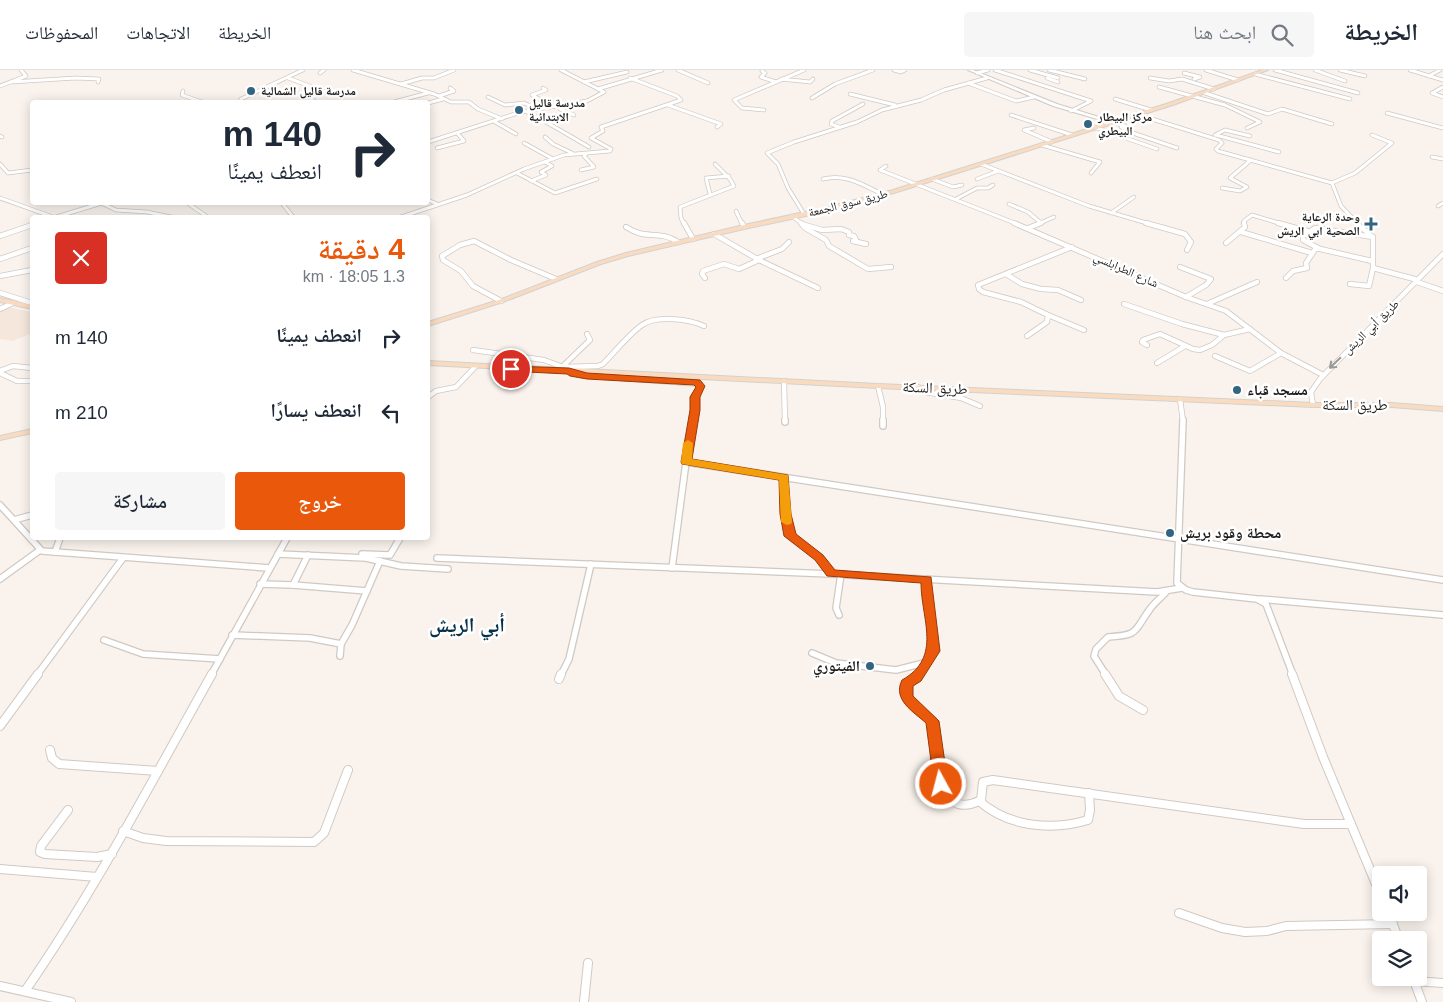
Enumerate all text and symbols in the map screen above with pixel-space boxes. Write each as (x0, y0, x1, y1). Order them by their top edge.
search box (964, 12, 1314, 57)
text: الخريطة (1344, 18, 1418, 45)
icon: search (1268, 21, 1296, 49)
text: ابحث هنا (1193, 22, 1256, 43)
text: المحفوظات (25, 23, 98, 43)
text: الاتجاهات (126, 23, 190, 43)
text: الخريطة (218, 23, 271, 43)
place label: مدرسة قاليل الشمالية (261, 84, 356, 99)
marker: مدرسة قاليل الشمالية (245, 85, 257, 97)
place label: مدرسة قاليل الابتدائية (529, 96, 586, 124)
marker: مدرسة قاليل الابتدائية (513, 104, 525, 116)
place label: مركز البيطار البيطري (1097, 110, 1152, 141)
text: 140 m (223, 114, 322, 153)
marker: مركز البيطار البيطري (1082, 118, 1094, 130)
icon: right (340, 120, 405, 185)
text: انعطف يمينًا (227, 159, 322, 184)
street label: طريق سوق الجمعة (807, 186, 889, 220)
place label: وحدة الرعاية الصحية ابي الريش (1277, 210, 1360, 241)
marker: وحدة الرعاية الصحية ابي الريش (1364, 217, 1378, 231)
button: close (55, 232, 107, 284)
text: 4 دقيقة (318, 232, 405, 265)
street label: شارع الطرابلسي (1090, 250, 1161, 293)
text: 1.3 km · 18:05 (303, 268, 405, 285)
street label: طريق أبي الريش (1340, 297, 1404, 359)
icon: right (377, 324, 405, 352)
text: انعطف يمينًا (276, 325, 362, 346)
text: 140 m (55, 327, 108, 348)
pin (490, 348, 532, 390)
icon: arrive (497, 355, 525, 383)
one-way arrow (1328, 357, 1341, 369)
street label: طريق السكة (902, 378, 968, 399)
place label: مسجد قباء (1247, 381, 1308, 399)
marker: مسجد قباء (1231, 384, 1243, 396)
street label: طريق السكة (1322, 396, 1388, 415)
icon: left (377, 399, 405, 427)
text: انعطف يسارًا (271, 400, 362, 421)
text: 210 m (55, 402, 108, 423)
button: مشاركة (55, 472, 225, 530)
button: خروج (235, 472, 405, 530)
place label: محطة وقود بريش (1180, 524, 1281, 542)
marker: محطة وقود بريش (1164, 527, 1176, 539)
district label: أبي الريش (429, 612, 505, 641)
place label: الفيتوري (813, 657, 860, 678)
marker: الفيتوري (864, 660, 876, 672)
position arrow (914, 757, 966, 809)
map controls (1372, 866, 1427, 986)
button: sound (1372, 866, 1427, 921)
button: layers (1372, 931, 1427, 986)

